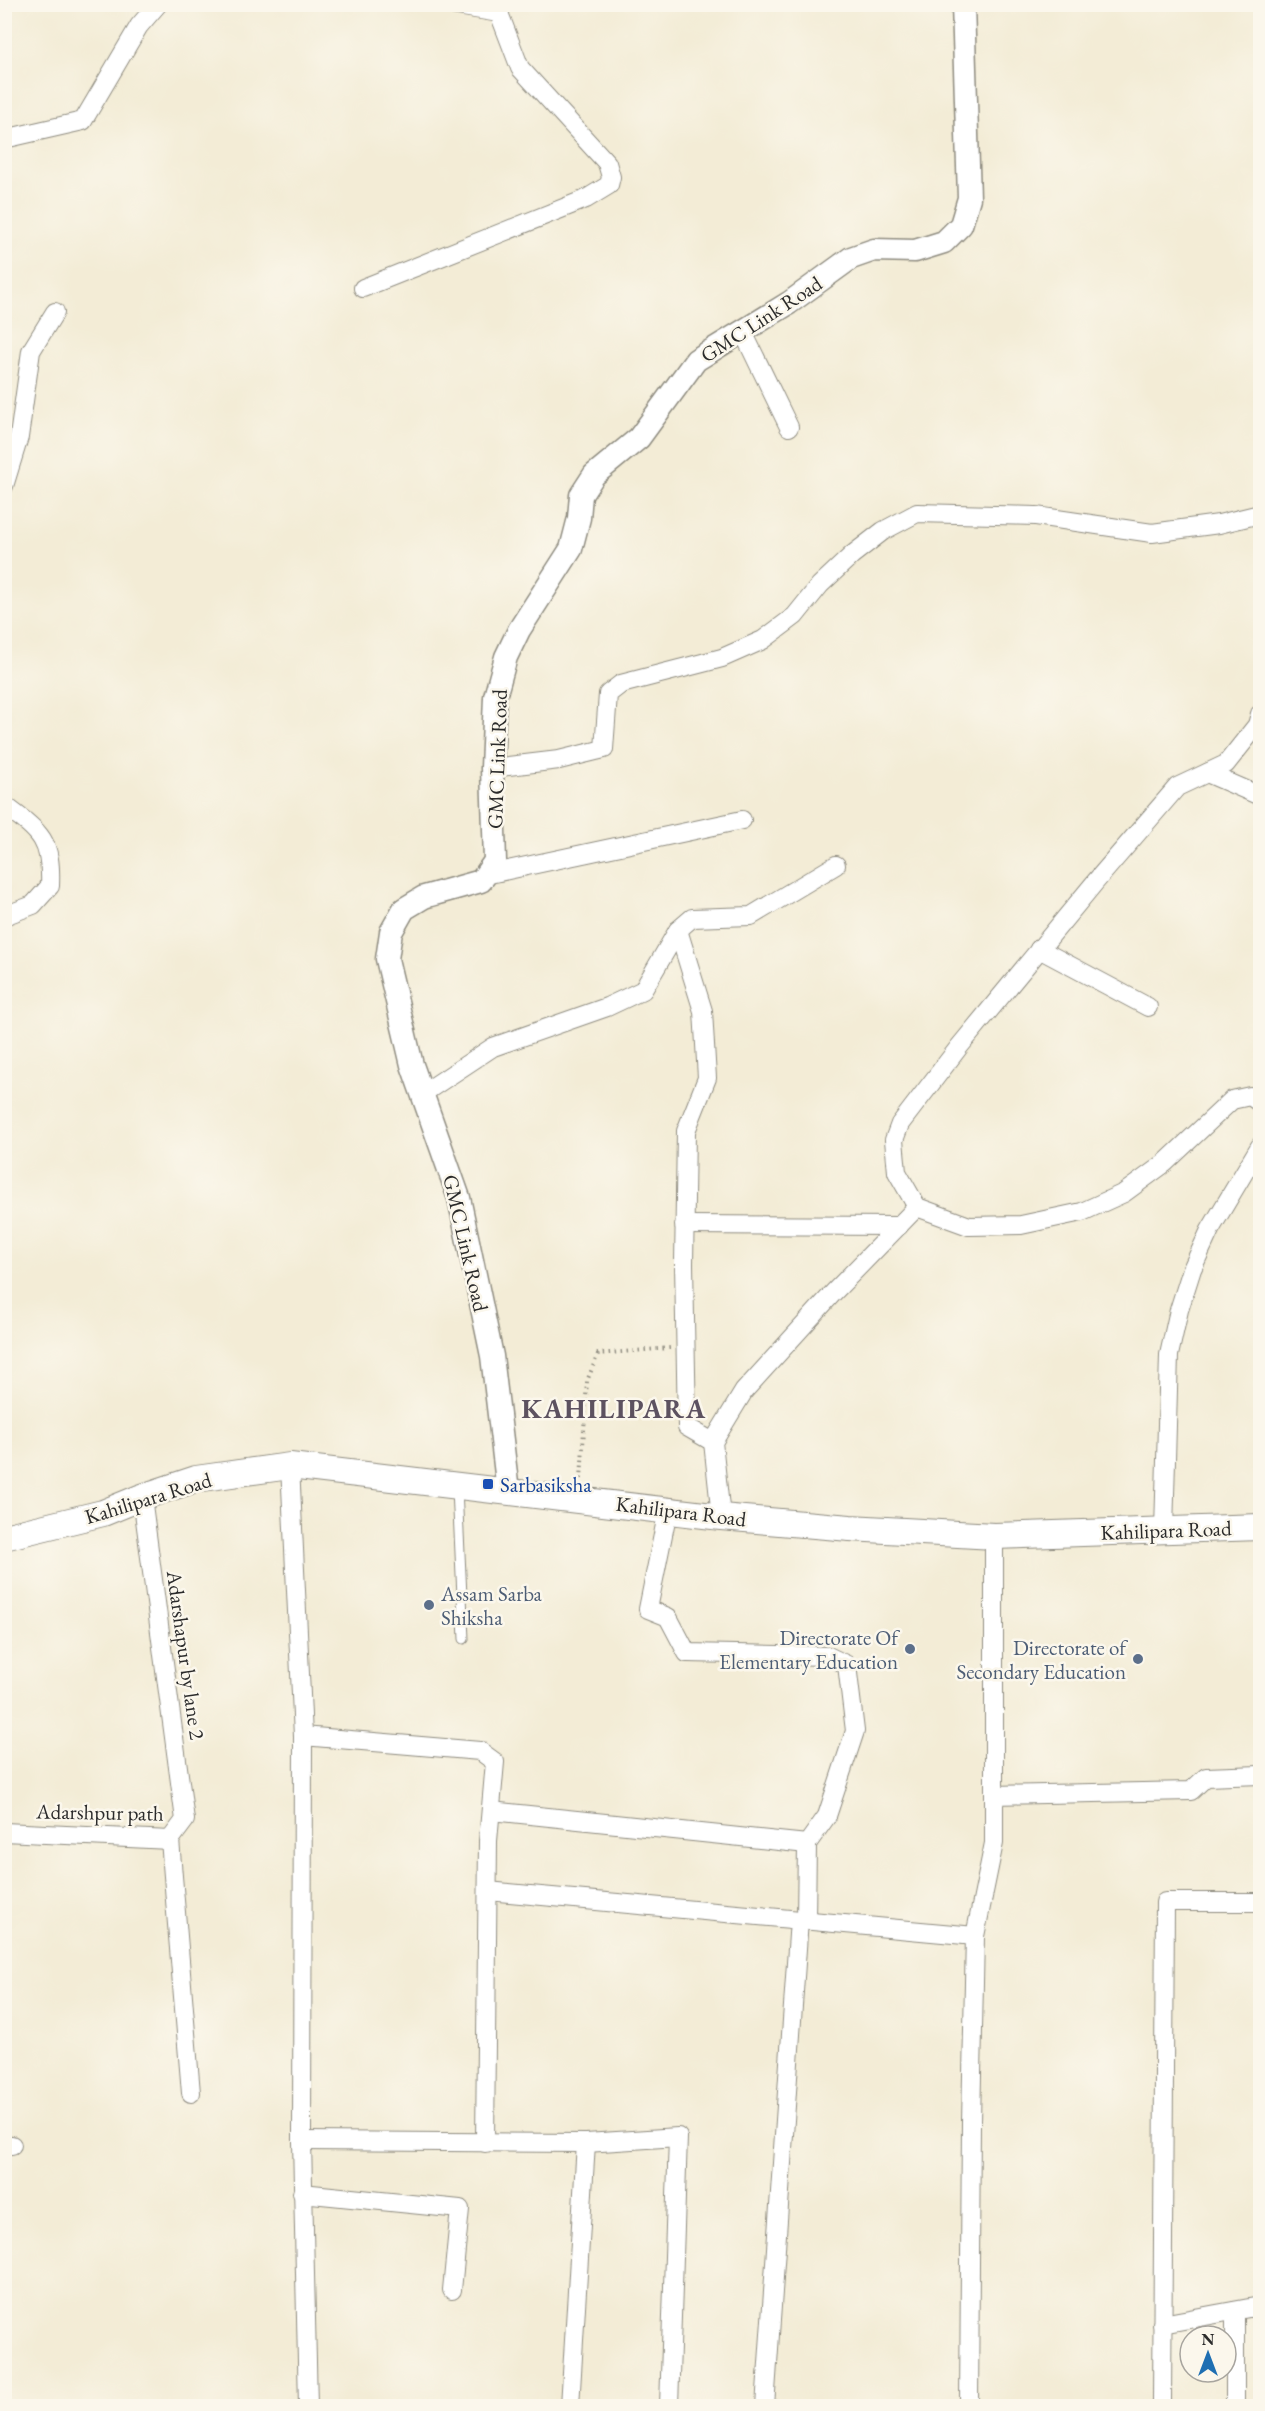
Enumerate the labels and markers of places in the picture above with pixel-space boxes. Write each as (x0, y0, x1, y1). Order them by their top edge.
place label: Sarbasiksha (500, 1471, 592, 1498)
marker: Sarbasiksha (481, 1477, 495, 1491)
place label: Assam Sarba Shiksha (440, 1580, 543, 1631)
marker: Assam Sarba Shiksha (422, 1598, 436, 1612)
place label: Directorate Of Elementary Education (719, 1624, 900, 1675)
place label: Directorate of Secondary Education (956, 1634, 1128, 1685)
marker: Directorate Of Elementary Education (903, 1642, 917, 1656)
marker: Directorate of Secondary Education (1131, 1652, 1145, 1666)

